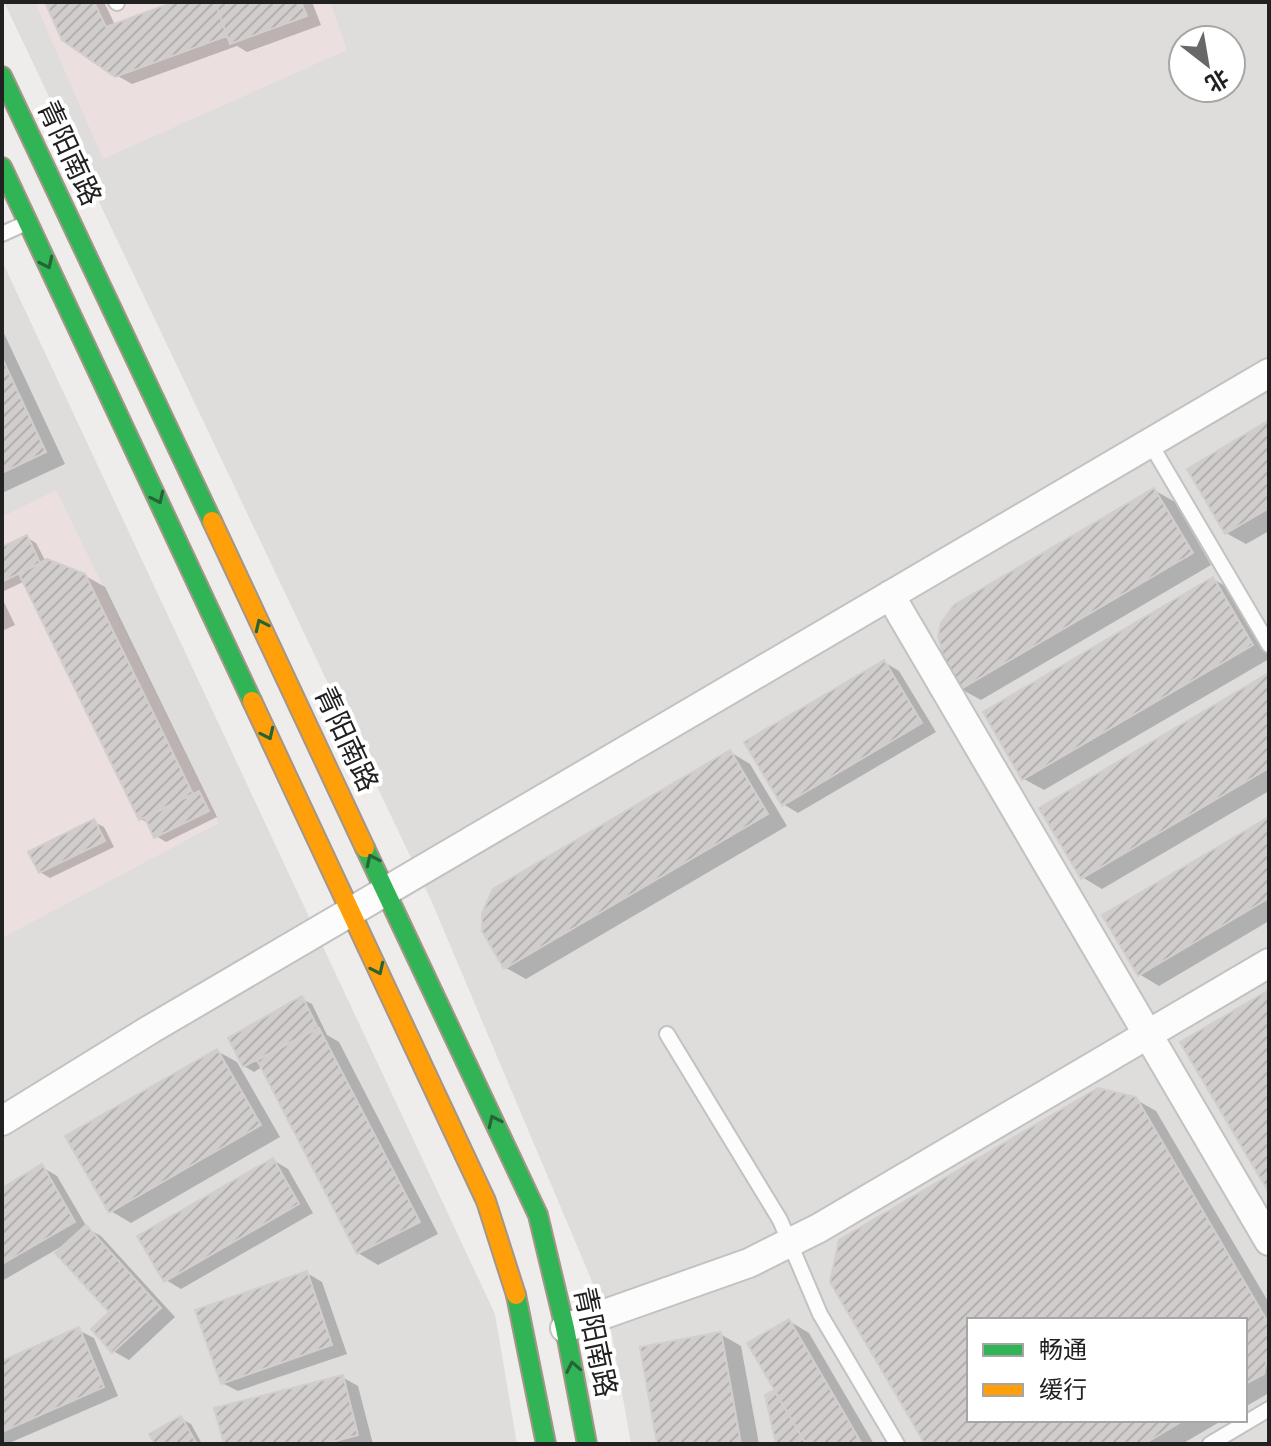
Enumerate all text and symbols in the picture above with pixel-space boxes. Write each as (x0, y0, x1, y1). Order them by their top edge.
north arrow (1167, 24, 1247, 104)
text: 北 (1201, 63, 1233, 98)
street label: 青阳南路 (30, 95, 108, 211)
one-way arrow (37, 255, 53, 269)
one-way arrow (148, 490, 164, 505)
one-way arrow (255, 619, 271, 633)
street label: 青阳南路 (307, 681, 385, 797)
one-way arrow (258, 725, 274, 740)
one-way arrow (366, 854, 382, 868)
one-way arrow (368, 961, 384, 976)
one-way arrow (488, 1115, 504, 1129)
street label: 青阳南路 (567, 1284, 623, 1400)
legend (967, 1318, 1247, 1422)
text: 畅通 (1039, 1335, 1087, 1365)
one-way arrow (565, 1361, 582, 1374)
text: 缓行 (1039, 1375, 1087, 1405)

